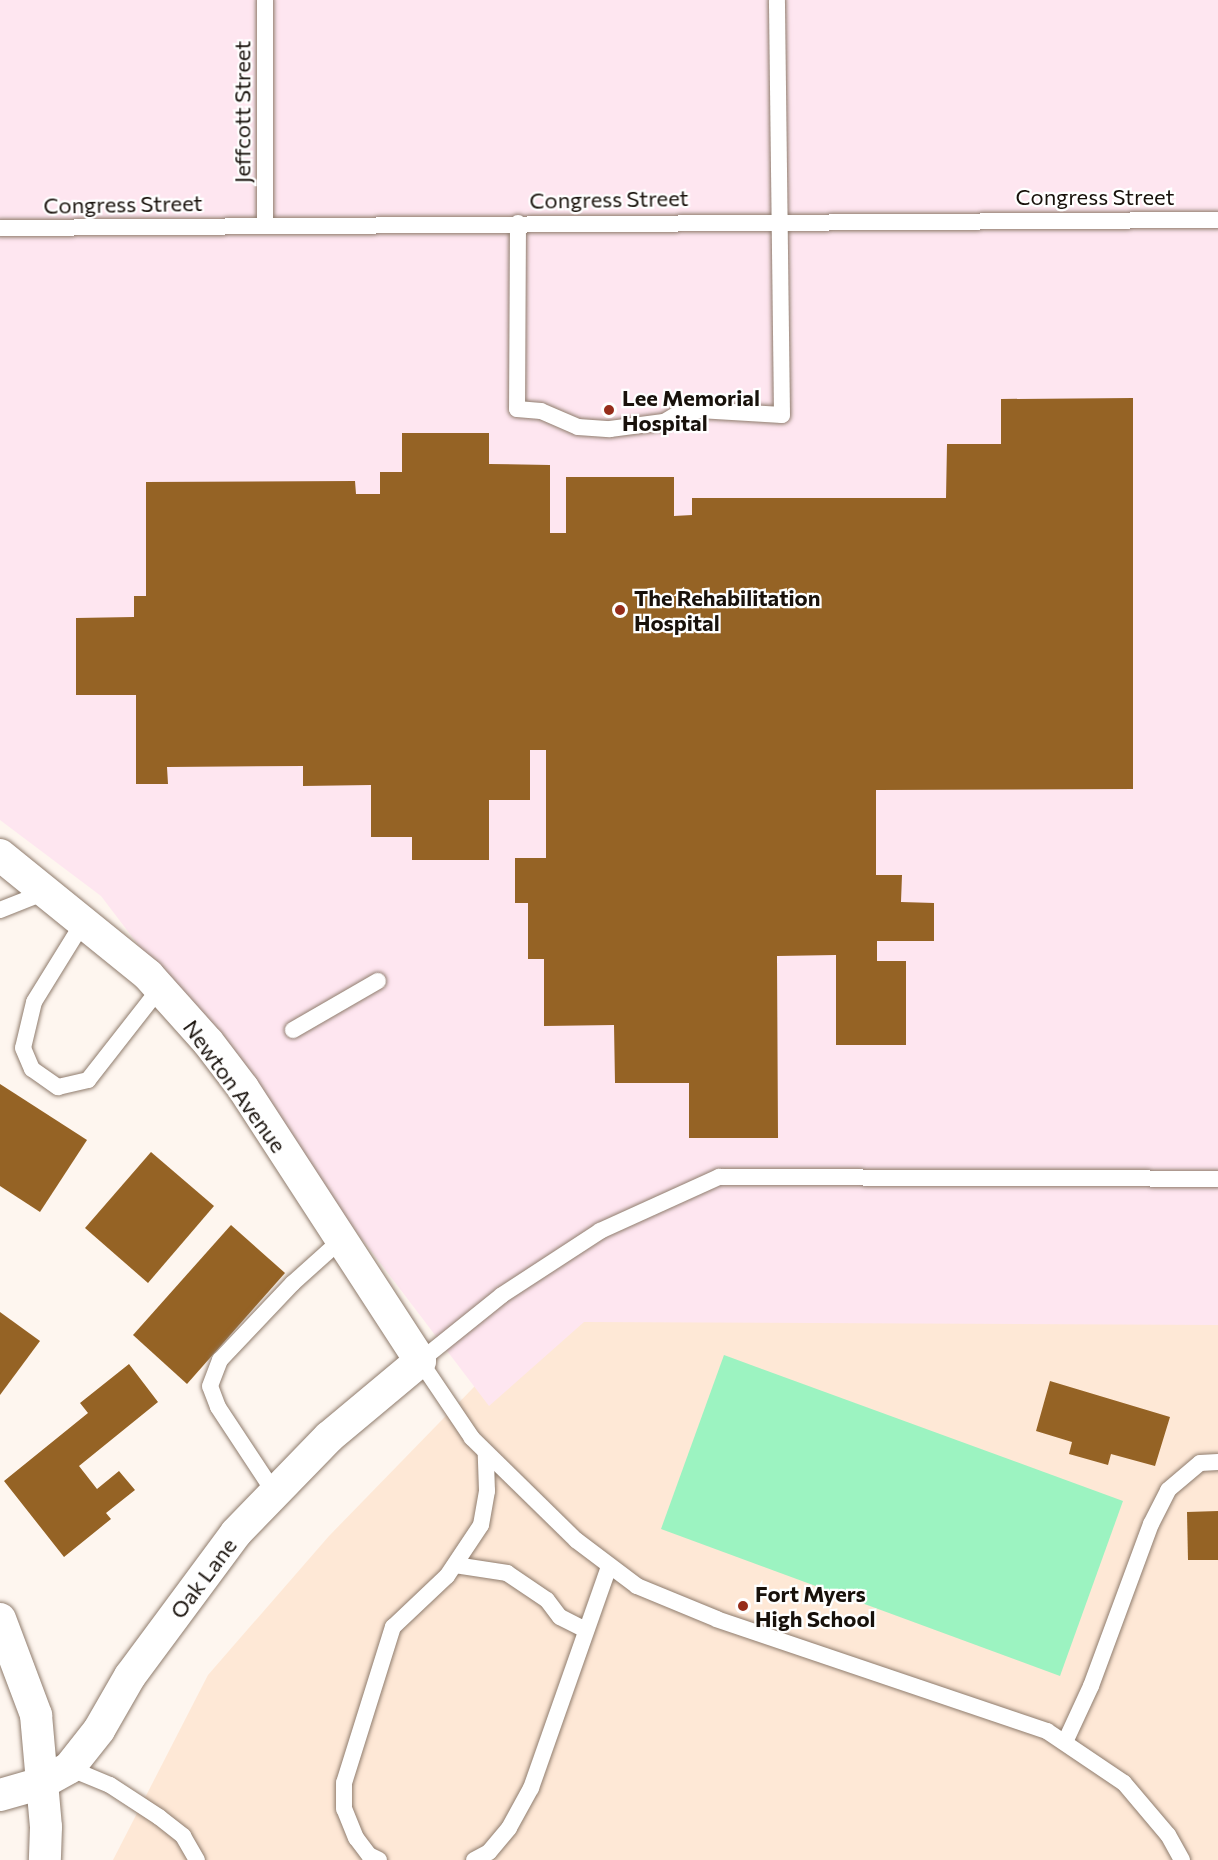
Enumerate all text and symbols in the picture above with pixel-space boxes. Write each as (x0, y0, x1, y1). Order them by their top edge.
street label: Jeffcott Street (229, 41, 255, 183)
street label: Congress Street (529, 184, 689, 214)
street label: Congress Street (1015, 184, 1175, 210)
street label: Congress Street (43, 189, 203, 219)
place label: Lee Memorial Hospital (622, 384, 760, 436)
marker: Lee Memorial Hospital (600, 401, 618, 419)
place label: The Rehabilitation Hospital (634, 584, 820, 636)
marker: The Rehabilitation Hospital (611, 601, 629, 619)
street label: Newton Avenue (178, 1014, 292, 1158)
street label: Oak Lane (164, 1533, 242, 1623)
place label: Fort Myers High School (755, 1580, 876, 1632)
marker: Fort Myers High School (736, 1599, 750, 1613)

